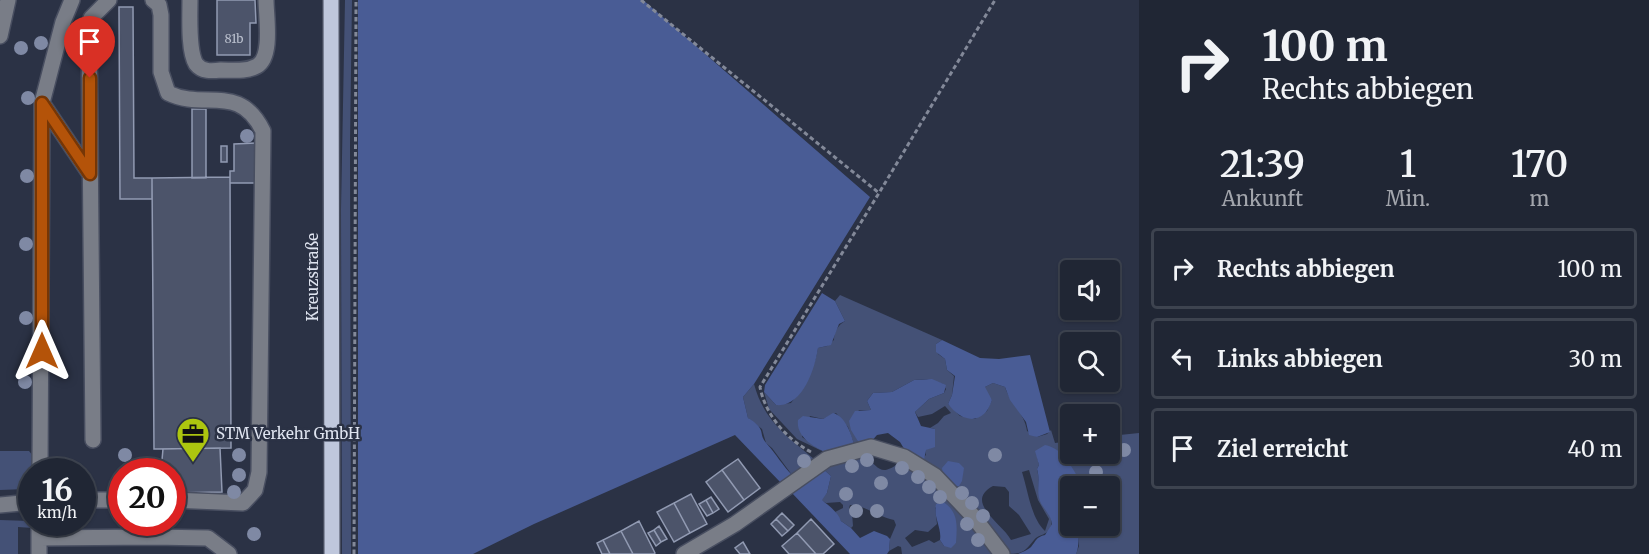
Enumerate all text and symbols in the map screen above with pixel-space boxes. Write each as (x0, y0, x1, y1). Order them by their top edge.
pin (64, 16, 115, 78)
text: 100 m (1262, 20, 1388, 72)
icon: right (1163, 24, 1241, 102)
icon: arrive (73, 25, 106, 58)
house number: 81b (224, 31, 244, 46)
text: Rechts abbiegen (1262, 72, 1474, 106)
text: 21:39 (1220, 142, 1305, 187)
text: 1 (1400, 142, 1416, 187)
text: 170 (1511, 142, 1568, 187)
text: Ankunft (1222, 186, 1303, 211)
text: Min. (1386, 186, 1430, 211)
text: m (1530, 186, 1549, 211)
street label: Kreuzstraße (303, 233, 322, 321)
icon: right (1166, 252, 1199, 285)
text: Rechts abbiegen (1217, 255, 1394, 283)
text: 100 m (1557, 255, 1622, 283)
map controls (1060, 260, 1120, 536)
button: sound (1060, 260, 1120, 320)
position arrow (10, 319, 74, 383)
button: search (1060, 332, 1120, 392)
icon: left (1166, 342, 1199, 375)
text: Links abbiegen (1217, 345, 1383, 373)
text: 30 m (1568, 345, 1622, 373)
button: + (1060, 404, 1120, 464)
office icon: STM Verkehr GmbH (175, 416, 211, 463)
place label: STM Verkehr GmbH (216, 424, 360, 443)
icon: arrive (1166, 432, 1199, 465)
text: Ziel erreicht (1217, 435, 1348, 463)
text: 40 m (1567, 435, 1622, 463)
speed limit sign: 20 (108, 458, 186, 536)
text: 16 (41, 471, 73, 509)
button: − (1060, 476, 1120, 536)
text: km/h (37, 503, 77, 522)

